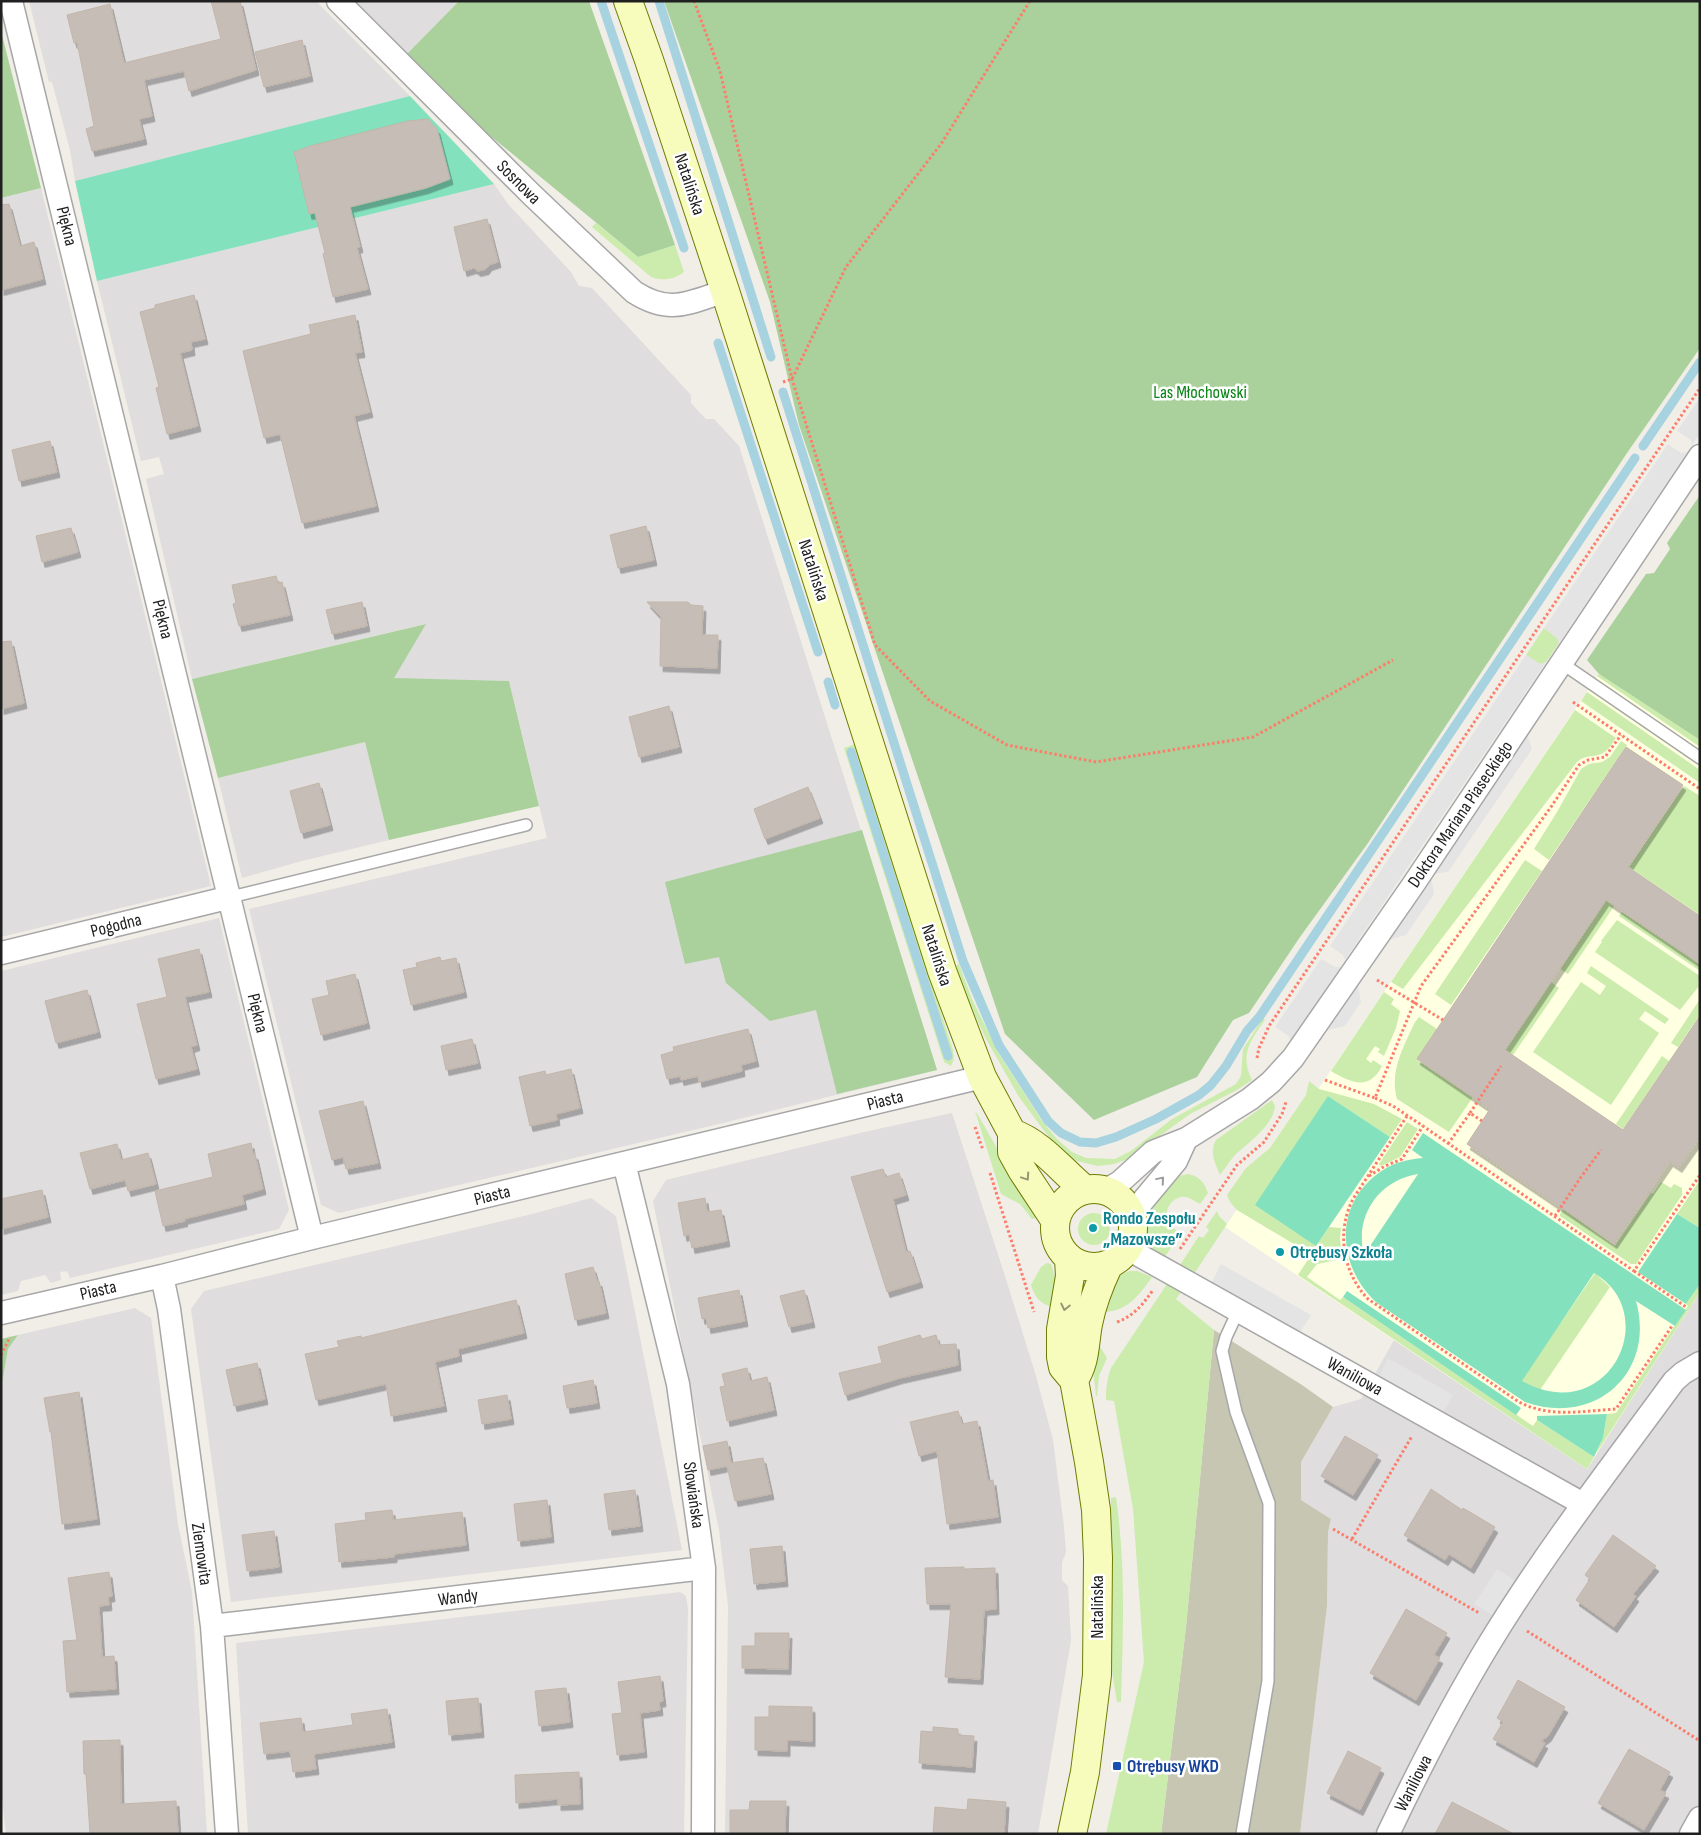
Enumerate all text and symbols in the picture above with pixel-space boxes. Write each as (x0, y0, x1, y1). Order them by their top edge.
street label: Natalińska (670, 151, 709, 218)
street label: Sosnowa (492, 156, 545, 209)
street label: Piękna (52, 204, 82, 248)
park label: Las Młochowski (1153, 382, 1247, 403)
street label: Natalińska (794, 537, 833, 604)
street label: Piękna (148, 597, 178, 641)
street label: Doktora Mariana Piaseckiego (1404, 737, 1517, 891)
street label: Pogodna (88, 909, 144, 942)
street label: Natalińska (917, 922, 956, 989)
street label: Piękna (243, 991, 273, 1035)
street label: Piasta (865, 1086, 906, 1115)
one-way arrow (1020, 1172, 1030, 1181)
one-way arrow (1155, 1177, 1164, 1186)
street label: Piasta (472, 1181, 513, 1210)
place label: Rondo Zespołu „Mazowsze” (1103, 1208, 1196, 1250)
marker: Rondo Zespołu „Mazowsze” (1087, 1222, 1099, 1234)
place label: Otrębusy Szkoła (1290, 1242, 1392, 1263)
marker: Otrębusy Szkoła (1274, 1246, 1286, 1258)
street label: Piasta (78, 1276, 118, 1305)
one-way arrow (1060, 1303, 1071, 1312)
street label: Waniliowa (1323, 1353, 1386, 1400)
street label: Słowiańska (678, 1461, 709, 1530)
street label: Ziemowita (187, 1522, 216, 1587)
street label: Natalińska (1087, 1575, 1108, 1639)
street label: Wandy (437, 1585, 479, 1610)
street label: Waniliowa (1390, 1751, 1437, 1815)
place label: Otrębusy WKD (1127, 1756, 1219, 1777)
marker: Otrębusy WKD (1111, 1760, 1123, 1772)

